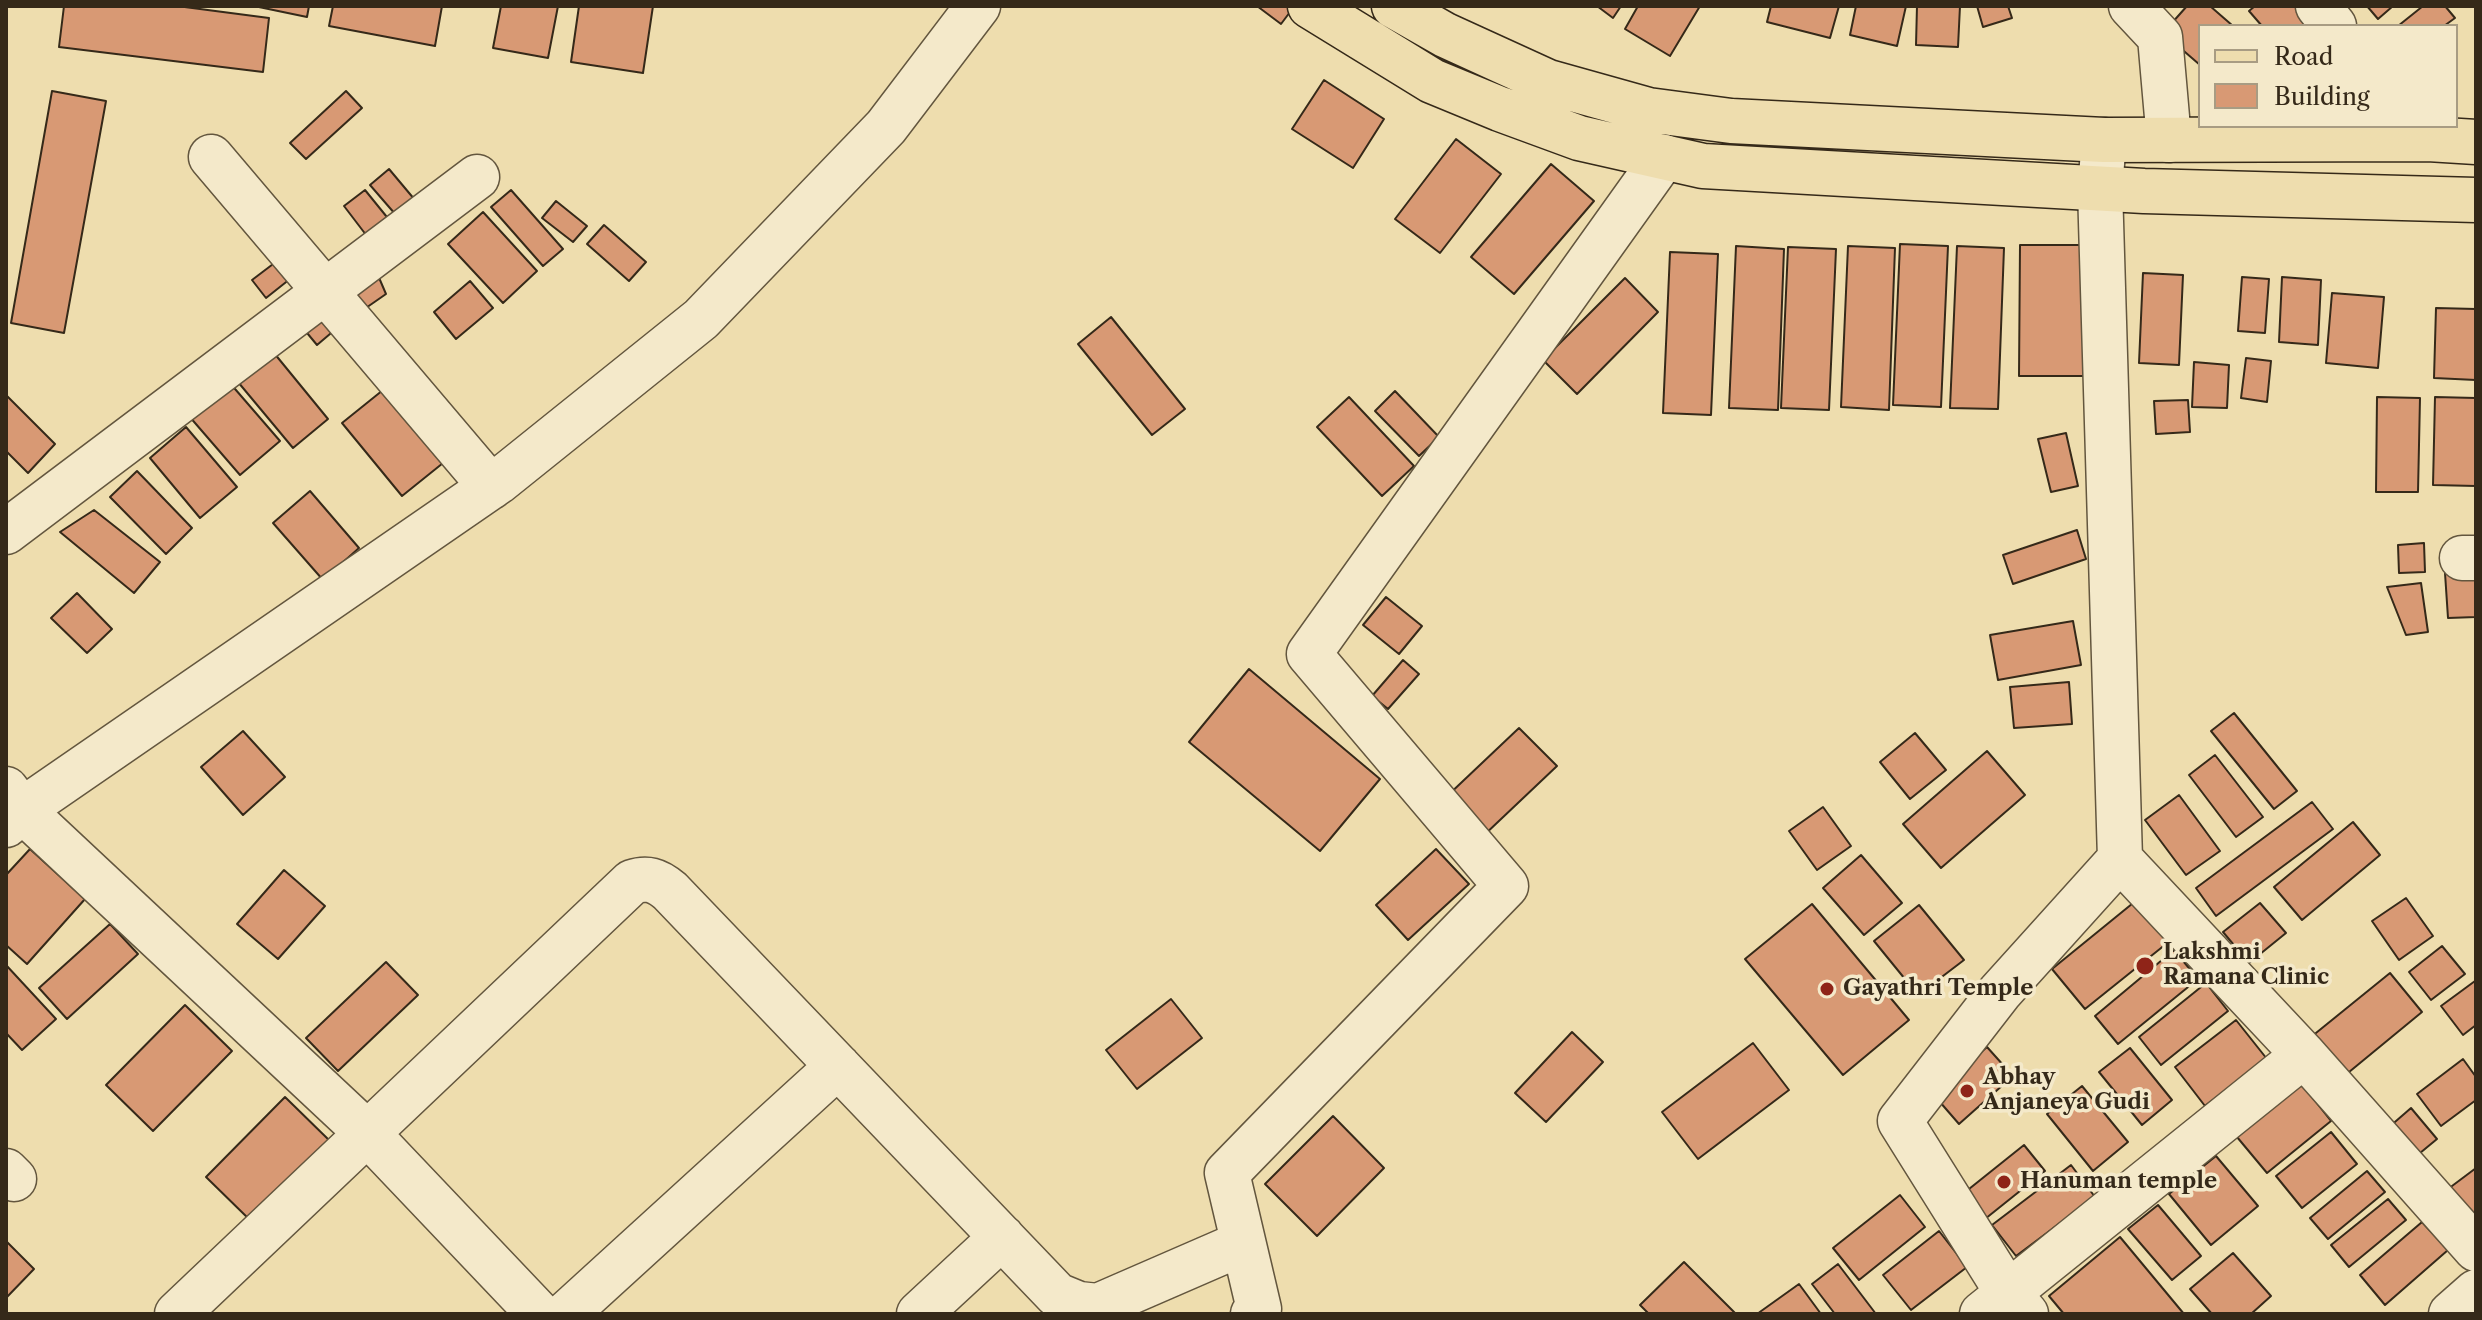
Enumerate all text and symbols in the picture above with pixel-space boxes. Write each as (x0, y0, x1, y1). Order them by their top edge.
legend (2198, 24, 2458, 128)
text: Road (2274, 42, 2333, 71)
text: Building (2274, 82, 2370, 111)
place label: Lakshmi Ramana Clinic (2163, 940, 2329, 992)
marker: Lakshmi Ramana Clinic (2134, 955, 2156, 977)
place label: Gayathri Temple (1843, 976, 2033, 1002)
marker: Gayathri Temple (1818, 980, 1836, 998)
place label: Abhay Anjaneya Gudi (1983, 1065, 2150, 1116)
marker: Abhay Anjaneya Gudi (1958, 1082, 1976, 1100)
place label: Hanuman temple (2020, 1169, 2217, 1195)
marker: Hanuman temple (1995, 1173, 2013, 1191)

